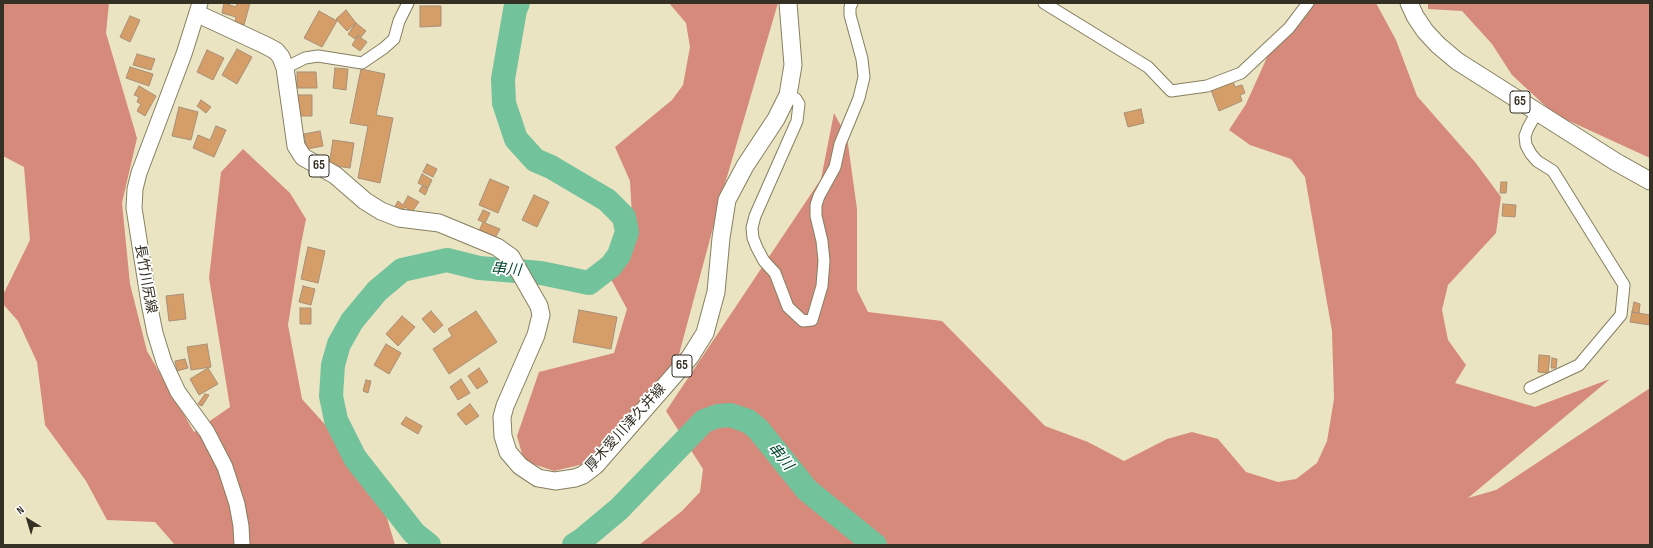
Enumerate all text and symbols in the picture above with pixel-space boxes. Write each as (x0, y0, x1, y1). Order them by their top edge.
road number: 65 (1510, 91, 1530, 113)
road number: 65 (309, 155, 329, 177)
street label: 長竹川尻線 (131, 243, 159, 315)
water label: 串川 (490, 260, 522, 280)
road number: 65 (672, 355, 692, 377)
street label: 厚木愛川津久井線 (582, 381, 670, 475)
water label: 串川 (764, 440, 796, 474)
north arrow (8, 500, 48, 540)
text: N (14, 503, 27, 517)

